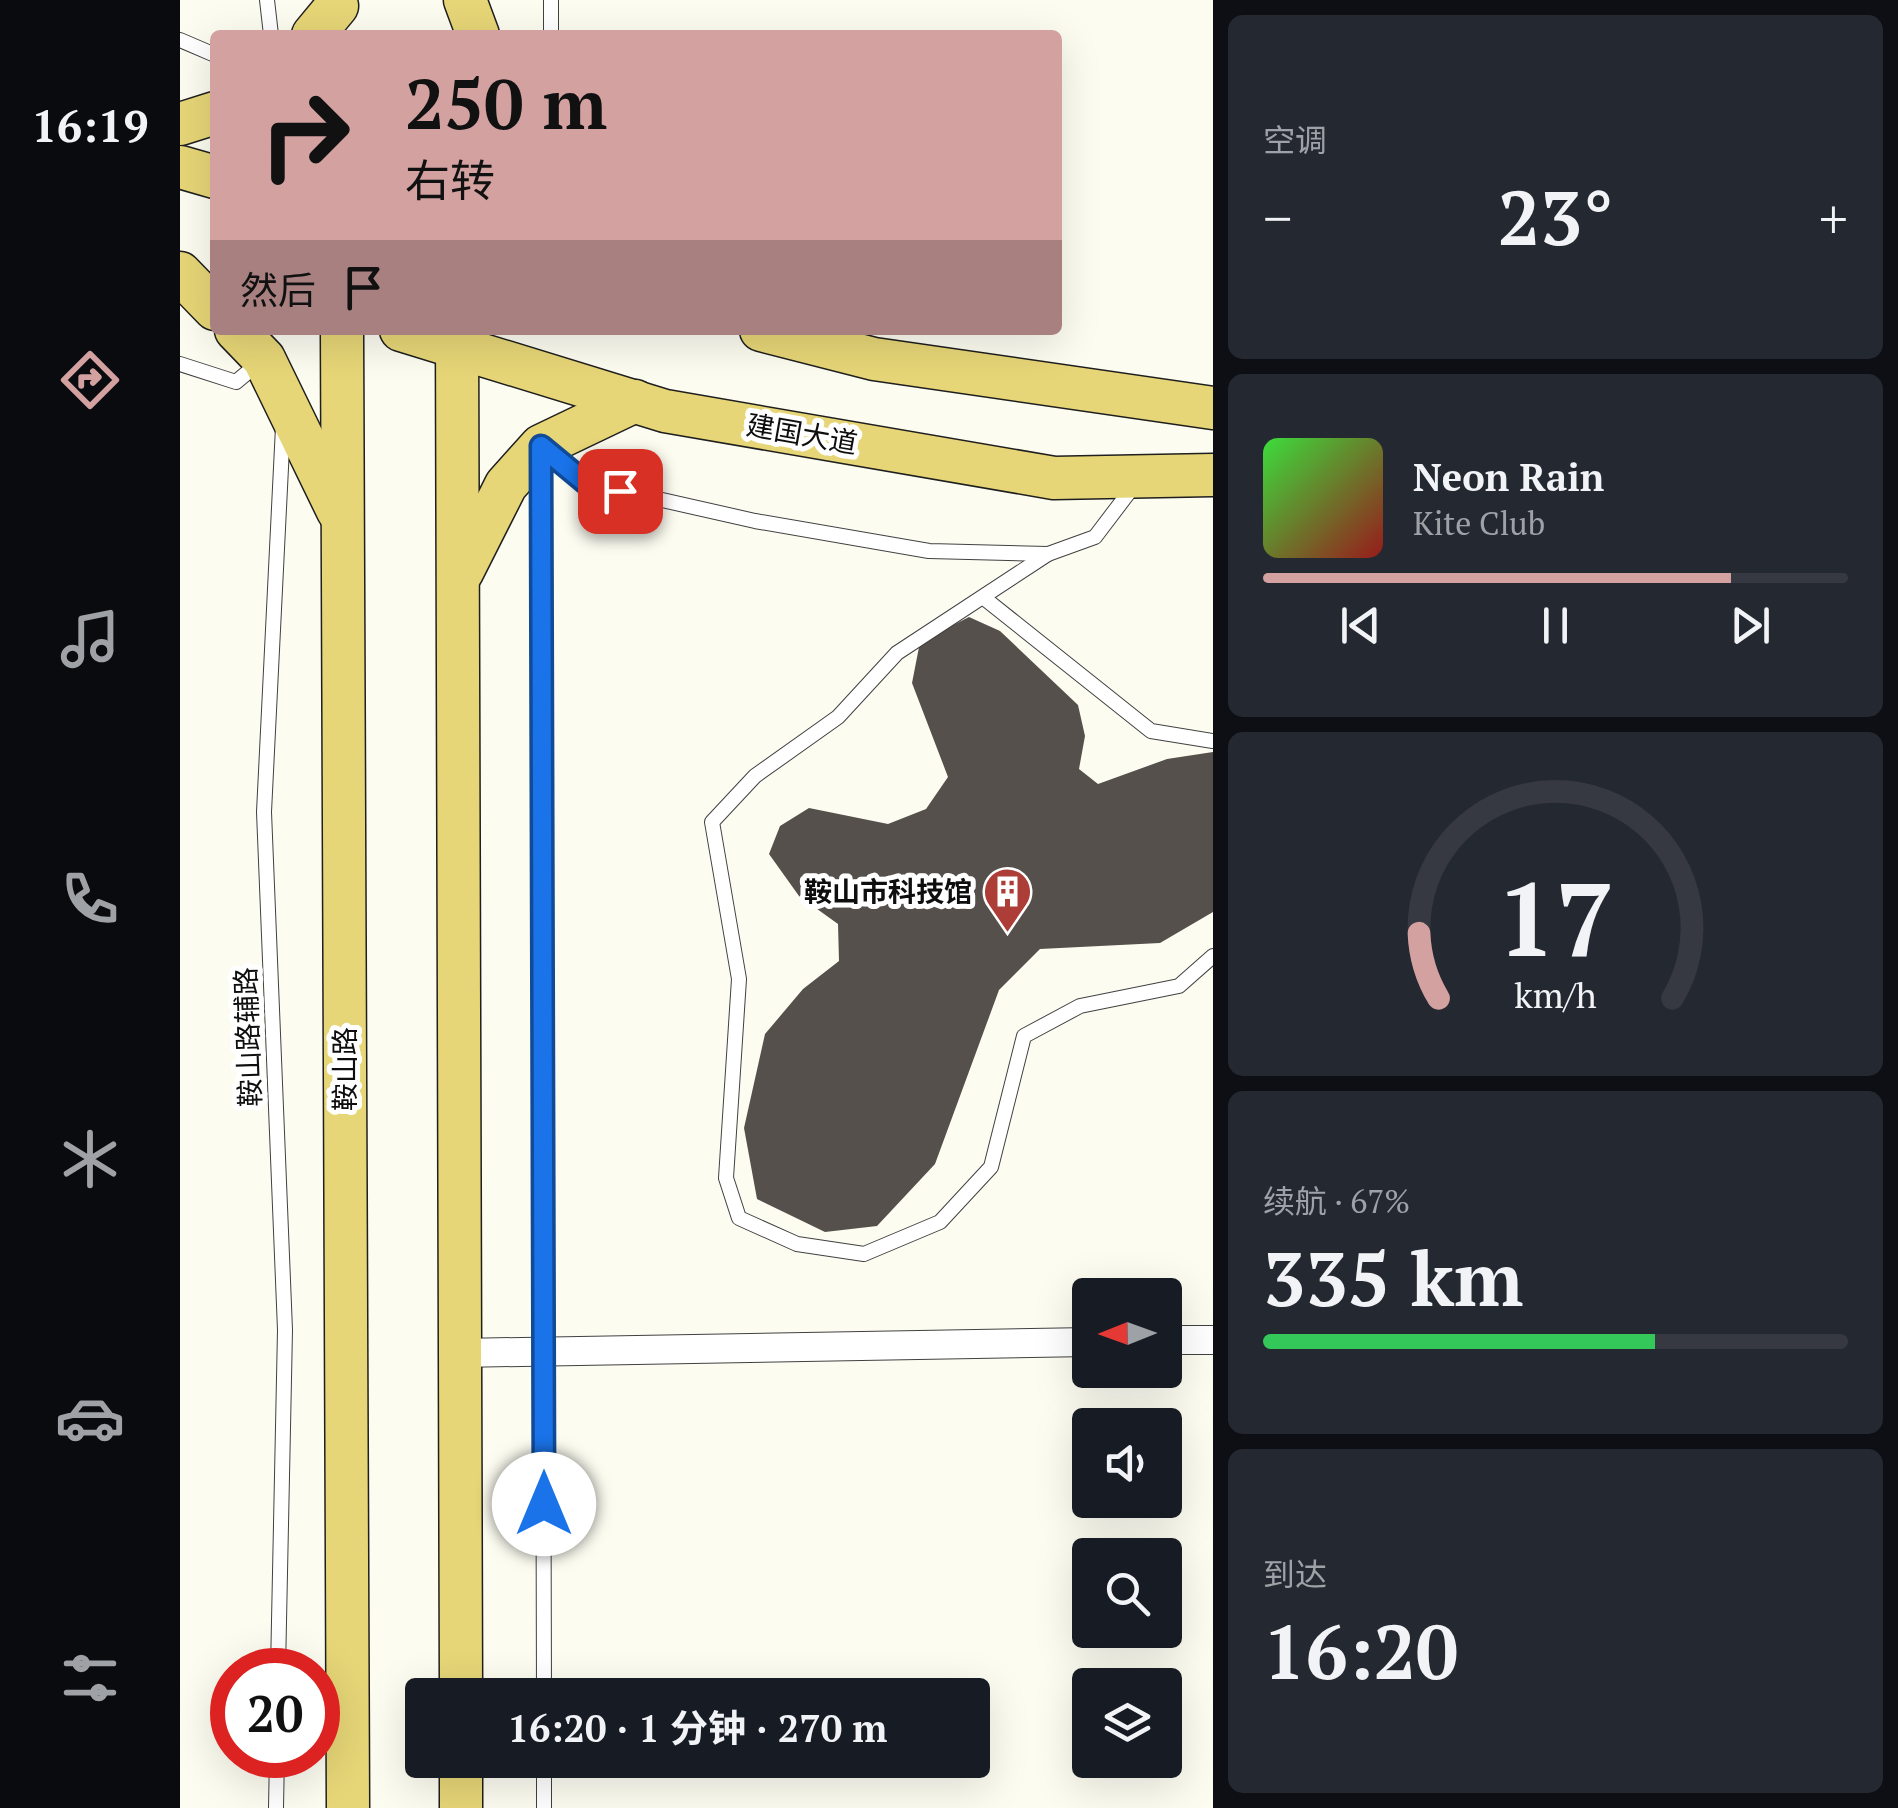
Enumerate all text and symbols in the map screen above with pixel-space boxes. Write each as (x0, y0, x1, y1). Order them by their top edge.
text: 250 m (405, 56, 607, 149)
icon: right (240, 70, 370, 200)
text: 16:19 (31, 95, 149, 155)
text: 空调 (1263, 119, 1327, 161)
text: 右转 (405, 150, 495, 210)
text: 23° (1498, 167, 1613, 266)
text: − (1263, 181, 1292, 254)
text: + (1819, 181, 1848, 254)
icon: arrive (336, 260, 391, 315)
text: 然后 (240, 265, 316, 315)
icon: directions (55, 345, 125, 415)
street label: 建国大道 (744, 406, 860, 461)
pin (578, 449, 663, 534)
text: Neon Rain (1413, 452, 1604, 502)
icon: arrive (593, 464, 648, 519)
text: Kite Club (1413, 502, 1545, 544)
icon: previous (1333, 598, 1388, 653)
icon: pause (1528, 598, 1583, 653)
icon: next (1723, 598, 1778, 653)
icon: music (55, 604, 125, 674)
text: 17 (1497, 848, 1614, 986)
icon: phone (55, 864, 125, 934)
building icon: 鞍山市科技馆 (981, 866, 1033, 934)
place label: 鞍山市科技馆 (804, 873, 972, 910)
street label: 鞍山路辅路 (227, 966, 268, 1108)
text: km/h (1514, 971, 1597, 1018)
street label: 鞍山路 (326, 1027, 363, 1111)
icon: climate (55, 1124, 125, 1194)
text: 续航 · 67% (1263, 1180, 1410, 1222)
text: 335 km (1263, 1228, 1523, 1327)
north arrow (1072, 1278, 1182, 1388)
map controls (1072, 1278, 1182, 1778)
icon: car (55, 1383, 125, 1453)
button: sound (1072, 1408, 1182, 1518)
position arrow (492, 1452, 596, 1556)
button: search (1072, 1538, 1182, 1648)
text: 到达 (1263, 1553, 1327, 1595)
text: 16:20 (1263, 1601, 1458, 1700)
icon: filters (55, 1643, 125, 1713)
speed limit sign: 20 (210, 1648, 340, 1778)
button: layers (1072, 1668, 1182, 1778)
text: 16:20 · 1 分钟 · 270 m (508, 1703, 887, 1753)

